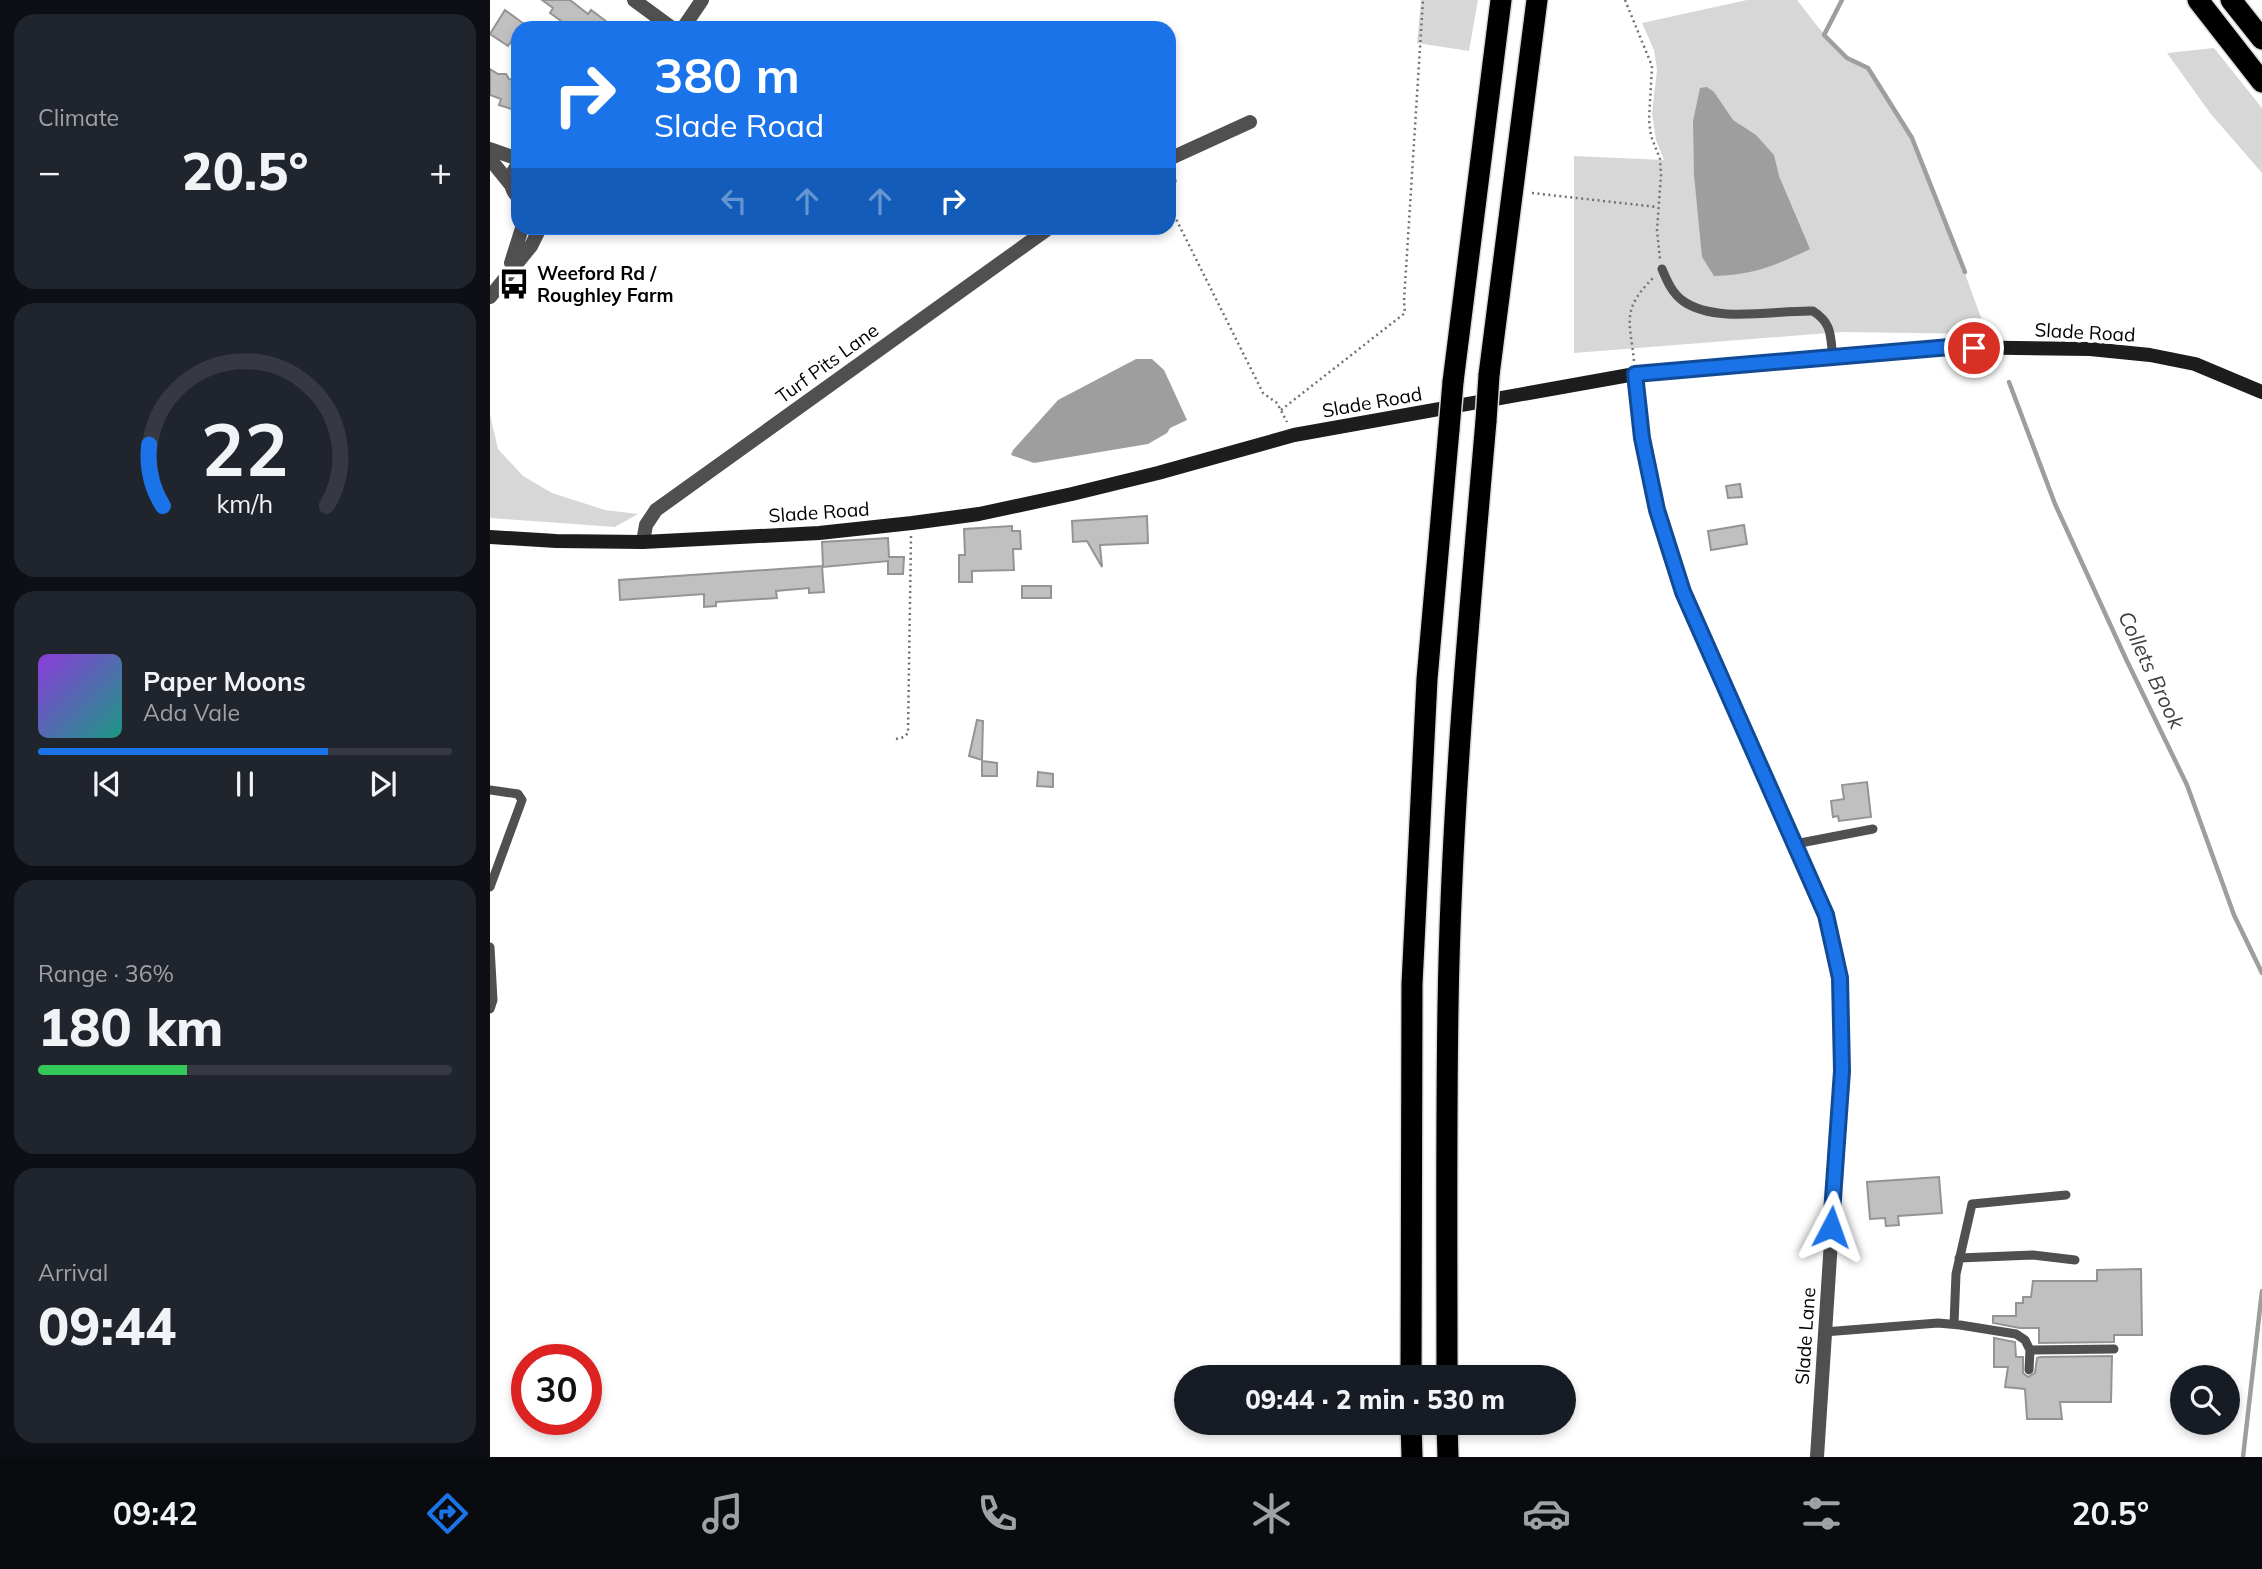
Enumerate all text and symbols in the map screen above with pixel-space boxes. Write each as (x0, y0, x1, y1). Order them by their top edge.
text: 380 m (654, 44, 800, 105)
icon: right (539, 49, 630, 140)
text: Climate (38, 103, 119, 132)
text: Slade Road (654, 105, 824, 145)
text: 20.5° (181, 138, 309, 203)
text: − (38, 147, 61, 195)
text: + (429, 147, 452, 195)
icon: left (715, 182, 753, 220)
icon: ahead (788, 182, 826, 220)
icon: ahead (861, 182, 899, 220)
icon: right (934, 182, 972, 220)
place label: Weeford Rd / Roughley Farm (537, 261, 674, 307)
bus stop icon: Weeford Rd / Roughley Farm (497, 267, 531, 301)
street label: Slade Road (2034, 317, 2136, 347)
street label: Turf Pits Lane (771, 318, 883, 408)
pin (1944, 318, 2004, 378)
icon: arrive (1955, 329, 1993, 367)
street label: Slade Road (1320, 381, 1424, 423)
text: 22 (201, 403, 289, 494)
text: km/h (217, 488, 273, 519)
street label: Slade Road (768, 497, 870, 527)
water label: Collets Brook (2113, 607, 2191, 734)
text: Paper Moons (143, 665, 306, 698)
text: Ada Vale (143, 698, 240, 727)
icon: previous (88, 765, 126, 803)
icon: pause (226, 765, 264, 803)
icon: next (364, 765, 402, 803)
text: Range · 36% (38, 959, 174, 988)
text: 180 km (38, 994, 223, 1059)
position arrow (1794, 1190, 1868, 1264)
text: Arrival (38, 1258, 108, 1287)
street label: Slade Lane (1790, 1286, 1820, 1386)
text: 09:44 (38, 1293, 176, 1358)
speed limit sign: 30 (511, 1344, 602, 1435)
map controls (2170, 1365, 2240, 1435)
button: search (2170, 1365, 2240, 1435)
text: 09:44 · 2 min · 530 m (1245, 1383, 1505, 1416)
icon: directions (423, 1489, 472, 1538)
icon: music (698, 1489, 747, 1538)
icon: phone (973, 1489, 1022, 1538)
icon: climate (1247, 1489, 1296, 1538)
icon: car (1522, 1489, 1571, 1538)
icon: filters (1797, 1489, 1846, 1538)
text: 09:42 (113, 1493, 198, 1533)
text: 20.5° (2071, 1493, 2149, 1533)

